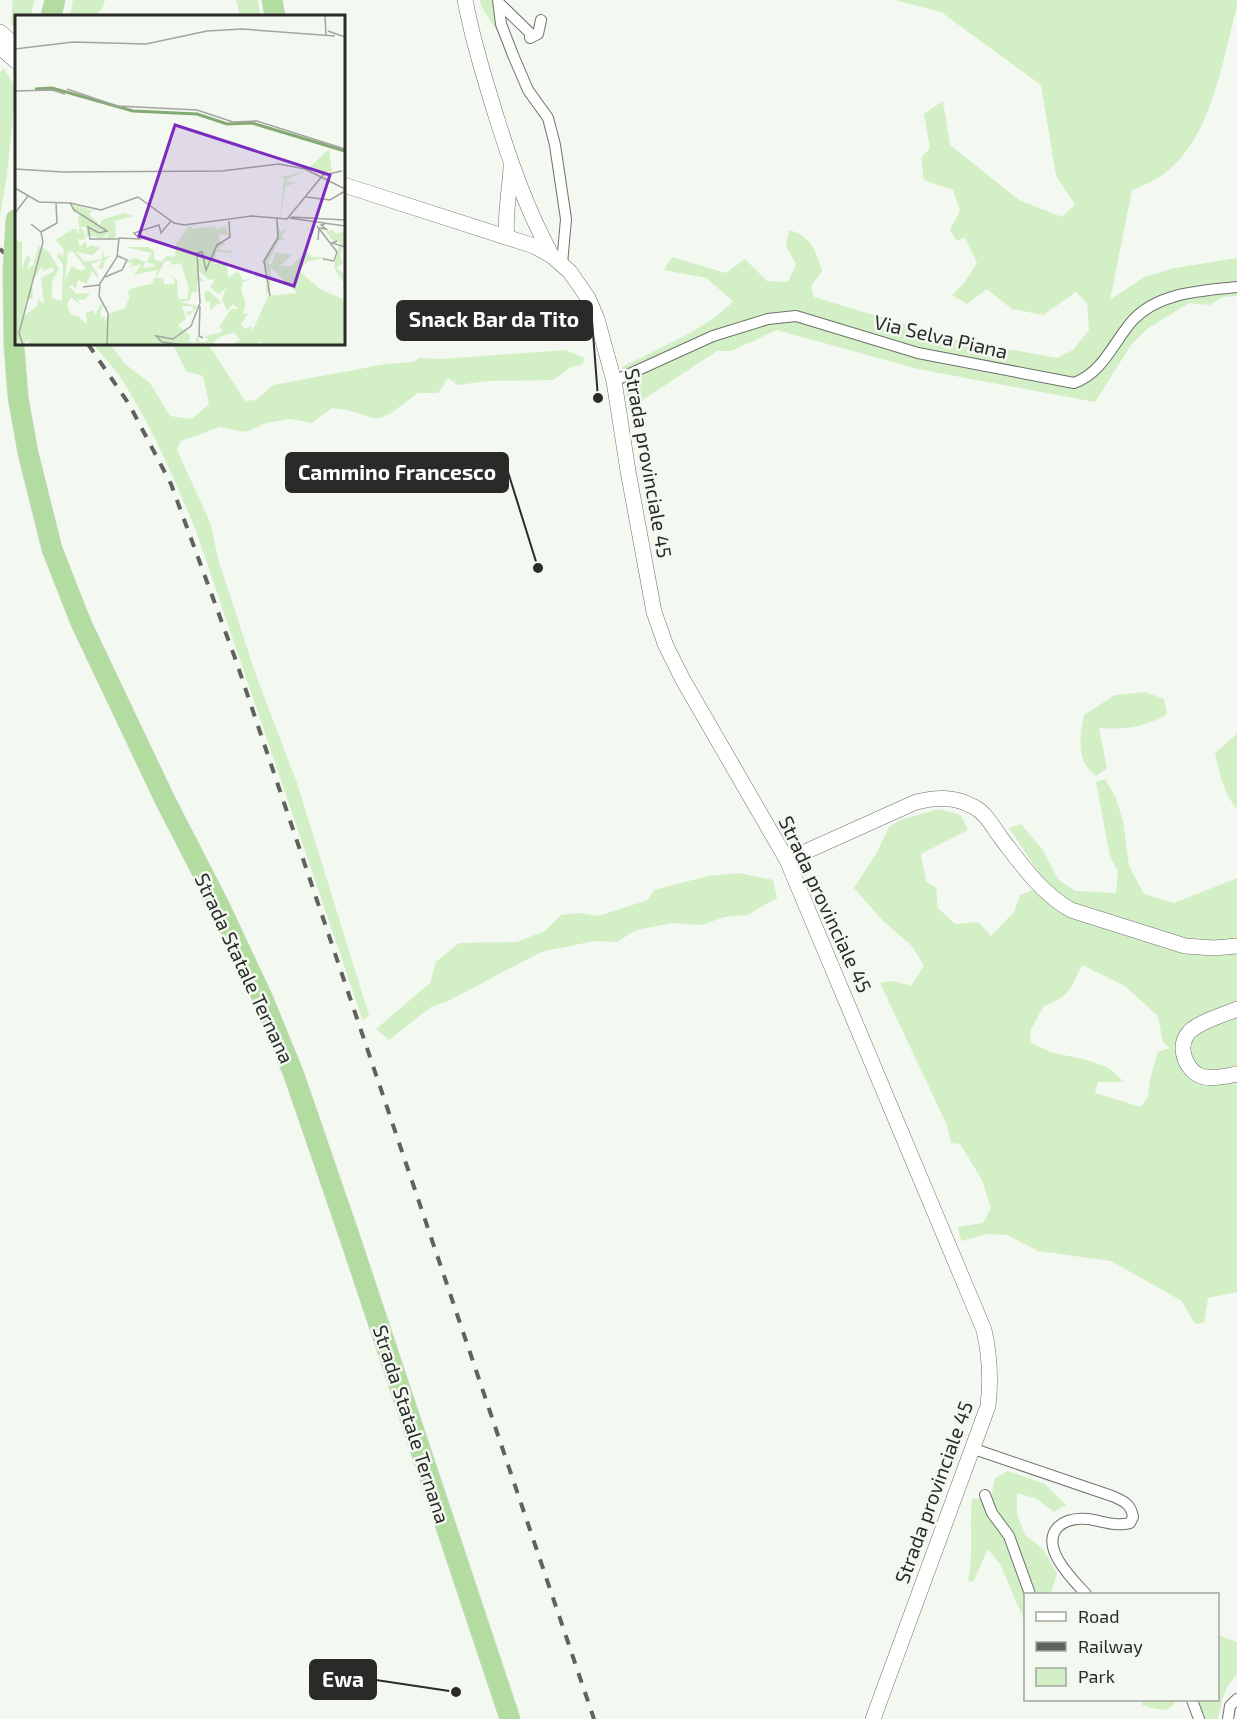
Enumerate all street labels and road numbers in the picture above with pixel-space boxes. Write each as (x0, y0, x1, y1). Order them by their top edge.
street label: Via Selva Piana (872, 309, 1010, 363)
street label: Strada provinciale 45 (620, 366, 678, 560)
street label: Strada provinciale 45 (774, 812, 878, 996)
street label: Strada Statale Ternana (190, 869, 300, 1067)
street label: Strada Statale Ternana (369, 1322, 455, 1526)
street label: Strada provinciale 45 (889, 1398, 977, 1586)

